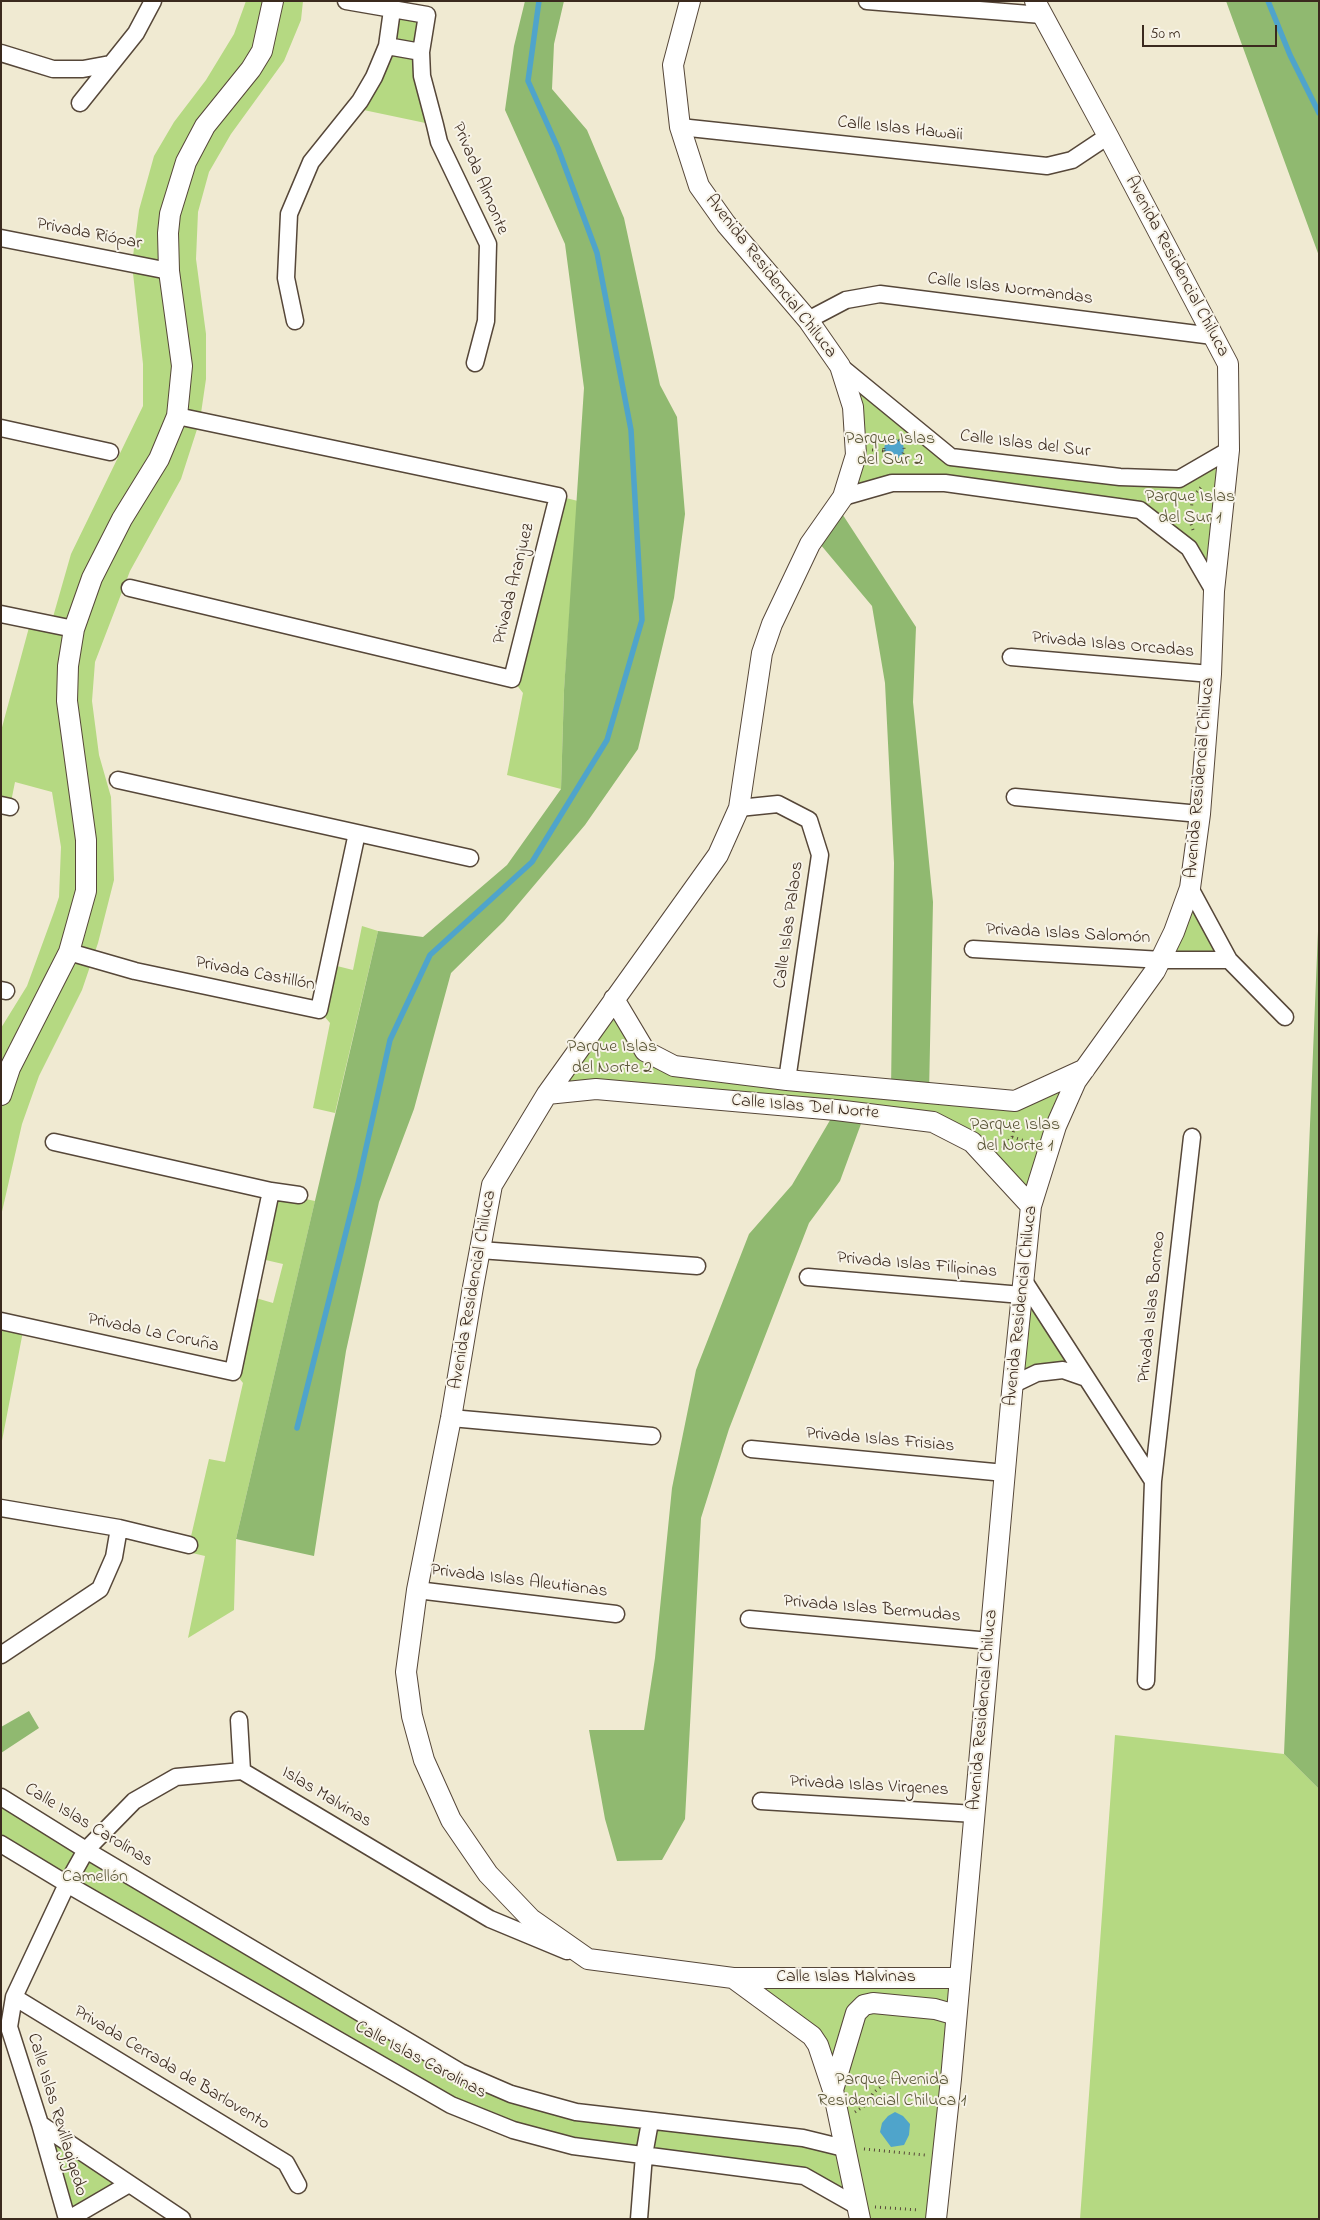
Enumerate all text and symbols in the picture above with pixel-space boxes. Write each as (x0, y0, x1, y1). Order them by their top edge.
scale bar (1145, 15, 1280, 47)
text: 50 m (1150, 23, 1180, 45)
street label: Calle Islas Hawaii (836, 113, 964, 147)
street label: Privada Almonte (446, 120, 512, 238)
street label: Avenida Residencial Chiluca (1119, 173, 1233, 361)
street label: Avenida Residencial Chiluca (699, 191, 841, 363)
street label: Privada Riópar (35, 214, 143, 256)
street label: Calle Islas Normandas (926, 269, 1094, 311)
street label: Calle Islas del Sur (959, 426, 1091, 464)
park label: Parque Islas del Sur 2 (845, 429, 935, 472)
park label: Parque Islas del Sur 1 (1145, 487, 1235, 530)
street label: Privada Aranjuez (490, 521, 540, 647)
street label: Privada Islas Orcadas (1031, 628, 1195, 664)
street label: Avenida Residencial Chiluca (1181, 677, 1221, 879)
street label: Calle Islas Palaos (770, 860, 810, 990)
street label: Privada Islas Salomón (985, 920, 1151, 950)
street label: Privada Castillón (193, 953, 317, 997)
park label: Parque Islas del Norte 2 (567, 1037, 657, 1080)
street label: Calle Islas Del Norte (730, 1091, 880, 1125)
park label: Parque Islas del Norte 1 (970, 1115, 1060, 1158)
street label: Avenida Residencial Chiluca (446, 1189, 502, 1391)
street label: Avenida Residencial Chiluca (1001, 1205, 1043, 1407)
street label: Privada Islas Borneo (1134, 1230, 1172, 1384)
street label: Privada Islas Filipinas (836, 1248, 998, 1284)
street label: Privada La Coruña (85, 1310, 221, 1358)
street label: Privada Islas Frisias (805, 1424, 955, 1458)
street label: Privada Islas Aleutianas (429, 1560, 609, 1604)
street label: Privada Islas Bermudas (782, 1591, 962, 1629)
street label: Avenida Residencial Chiluca (964, 1609, 1004, 1811)
street label: Islas Malvinas (277, 1763, 375, 1833)
street label: Privada Islas Virgenes (789, 1772, 949, 1802)
street label: Calle Islas Carolinas (20, 1779, 156, 1873)
park label: Camellón (62, 1867, 128, 1889)
street label: Calle Islas Malvinas (776, 1967, 916, 1989)
street label: Privada Cerrada de Barlovento (69, 2002, 273, 2136)
street label: Calle Islas Carolinas (350, 2017, 490, 2105)
street label: Calle Islas Revillagigedo (21, 2031, 91, 2199)
park label: Parque Avenida Residencial Chiluca 1 (818, 2070, 966, 2112)

